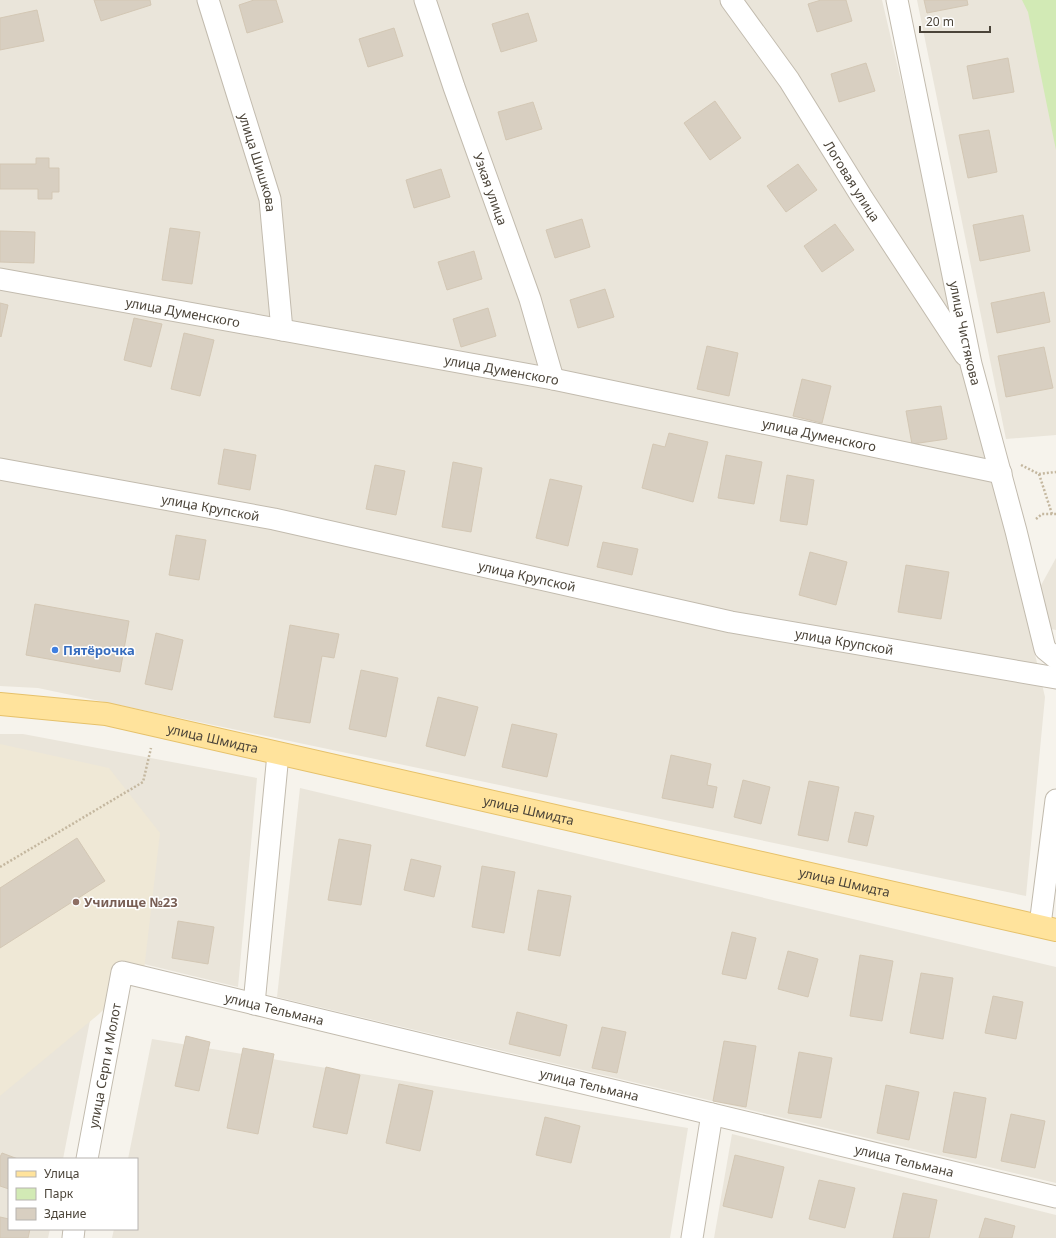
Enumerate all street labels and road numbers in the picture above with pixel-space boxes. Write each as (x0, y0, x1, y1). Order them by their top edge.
street label: улица Шишкова (235, 111, 280, 213)
street label: Логовая улица (820, 137, 884, 225)
street label: Узкая улица (469, 150, 512, 228)
street label: улица Чистякова (945, 279, 985, 387)
street label: улица Думенского (124, 293, 242, 331)
street label: улица Думенского (443, 351, 561, 389)
street label: улица Думенского (761, 414, 878, 456)
street label: улица Крупской (160, 490, 261, 525)
street label: улица Крупской (477, 556, 578, 596)
street label: улица Крупской (794, 624, 895, 659)
street label: улица Шмидта (166, 719, 260, 757)
street label: улица Шмидта (482, 791, 576, 829)
street label: улица Шмидта (797, 863, 892, 901)
street label: улица Тельмана (223, 988, 326, 1029)
street label: улица Серп и Молот (84, 1001, 125, 1130)
street label: улица Тельмана (538, 1064, 641, 1105)
street label: улица Тельмана (853, 1140, 956, 1181)

